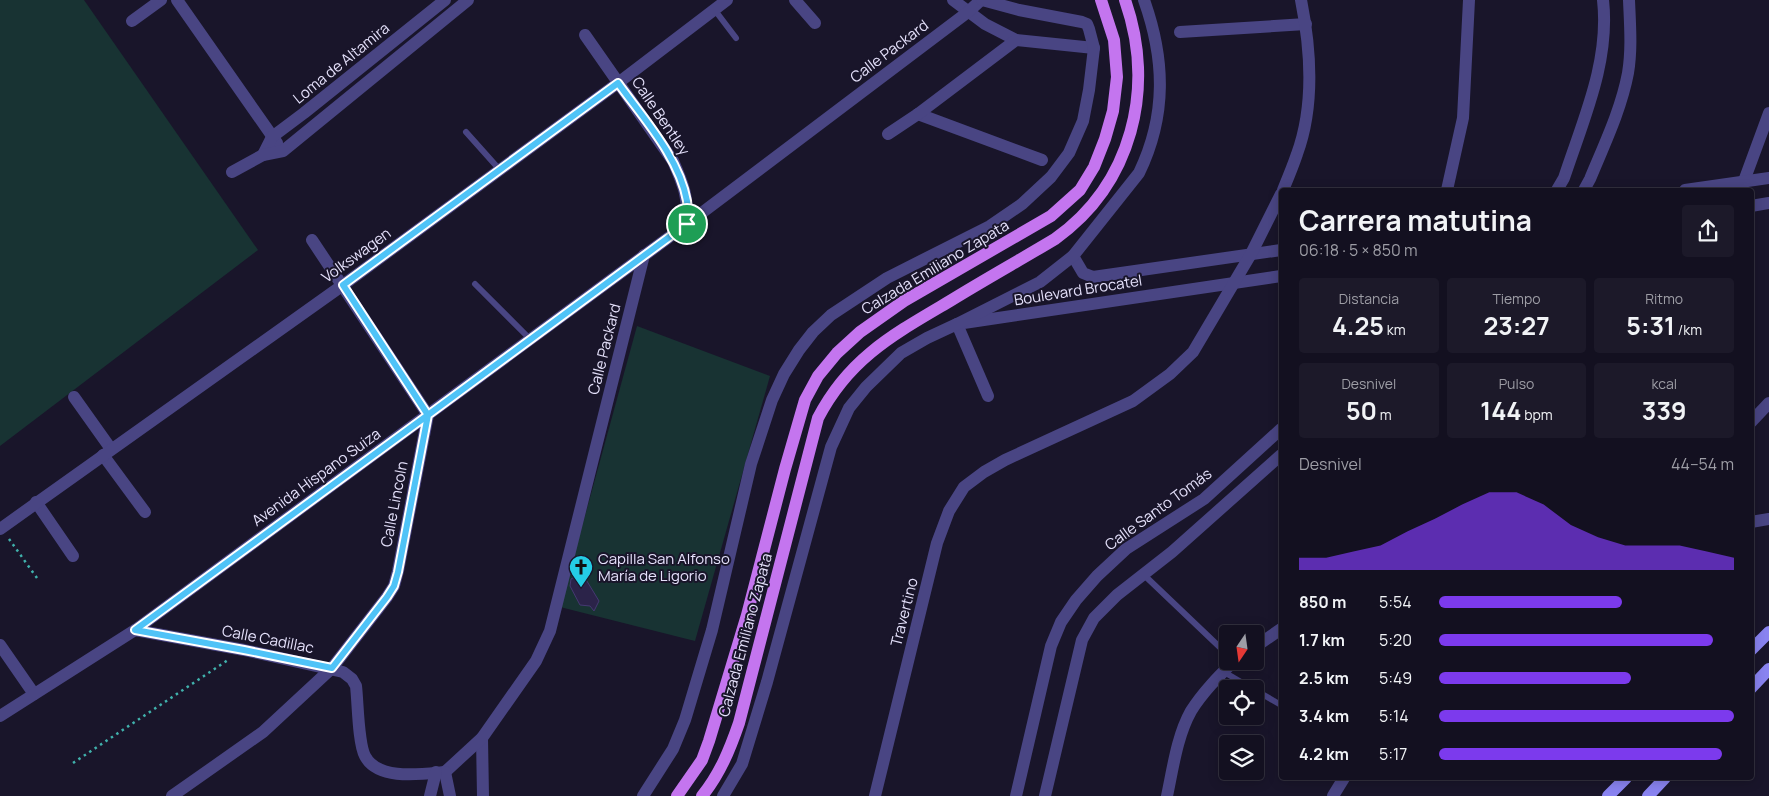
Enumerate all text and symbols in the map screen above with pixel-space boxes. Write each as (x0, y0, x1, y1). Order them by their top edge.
street label: Calle Packard (846, 15, 932, 87)
street label: Loma de Altamira (288, 18, 394, 108)
street label: Calle Bentley (627, 73, 695, 159)
text: Carrera matutina (1299, 201, 1532, 239)
pin (666, 203, 708, 245)
button: share (1682, 205, 1734, 257)
icon: arrive (673, 210, 701, 238)
street label: Calzada Emiliano Zapata (857, 215, 1013, 319)
street label: Volkswagen (317, 223, 395, 287)
text: 06:18 · 5 × 850 m (1299, 239, 1418, 261)
street label: Boulevard Brocatel (1012, 270, 1144, 310)
text: Distancia (1339, 289, 1399, 308)
text: Tiempo (1492, 289, 1541, 308)
text: Ritmo (1645, 289, 1683, 308)
street label: Calle Packard (583, 301, 625, 397)
text: 4.25 (1332, 308, 1384, 343)
text: 23:27 (1483, 308, 1550, 343)
text: 5:31 (1626, 308, 1675, 343)
text: km (1384, 320, 1406, 339)
text: /km (1675, 320, 1702, 339)
text: Desnivel (1341, 374, 1396, 393)
text: Pulso (1499, 374, 1534, 393)
text: kcal (1651, 374, 1677, 393)
text: 50 (1346, 393, 1377, 428)
text: 144 (1480, 393, 1521, 428)
text: 339 (1642, 393, 1686, 428)
text: m (1377, 405, 1392, 424)
text: bpm (1521, 405, 1553, 424)
street label: Avenida Hispano Suiza (247, 423, 385, 531)
text: Desnivel (1299, 453, 1362, 475)
text: 44–54 m (1671, 453, 1734, 475)
street label: Calle Lincoln (375, 459, 413, 549)
street label: Calle Santo Tomás (1100, 463, 1216, 555)
place label: Capilla San Alfonso María de Ligorio (598, 548, 730, 586)
street label: Calzada Emiliano Zapata (713, 551, 777, 719)
church icon: Capilla San Alfonso María de Ligorio (568, 554, 594, 588)
street label: Travertino (885, 575, 923, 649)
text: 850 m (1299, 591, 1346, 613)
text: 5:54 (1379, 591, 1412, 613)
street label: Calle Cadillac (220, 620, 316, 658)
north arrow (1219, 625, 1264, 670)
map controls (1219, 625, 1264, 780)
text: 1.7 km (1299, 629, 1345, 651)
text: 5:20 (1379, 629, 1412, 651)
text: 2.5 km (1299, 667, 1349, 689)
text: 5:49 (1379, 667, 1412, 689)
button: locate (1219, 680, 1264, 725)
text: 3.4 km (1299, 705, 1349, 727)
text: 5:14 (1379, 705, 1409, 727)
button: layers (1219, 735, 1264, 780)
text: 4.2 km (1299, 743, 1349, 765)
text: 5:17 (1379, 743, 1407, 765)

